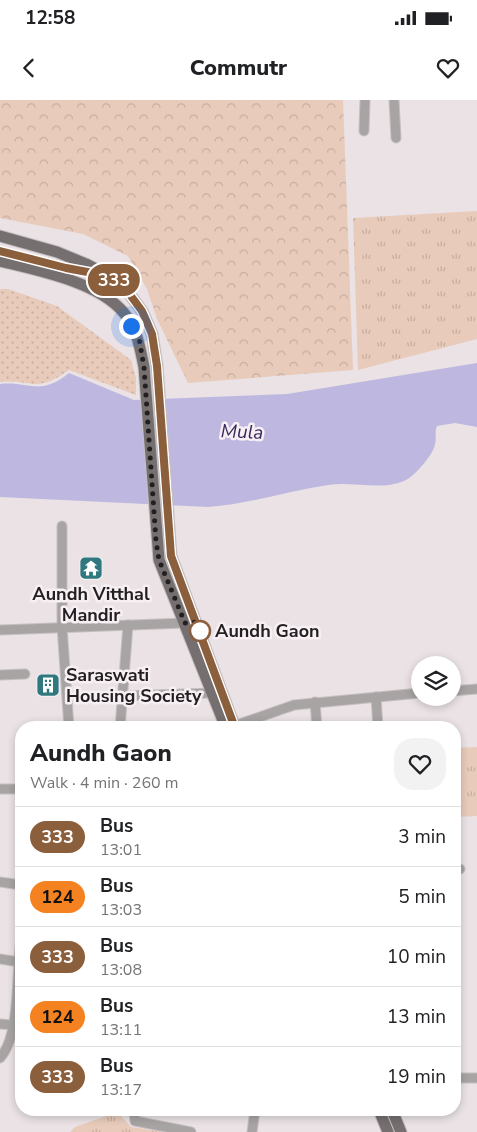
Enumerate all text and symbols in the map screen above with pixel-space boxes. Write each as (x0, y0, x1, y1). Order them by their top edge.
text: 12:58 (25, 5, 75, 31)
text: Commutr (190, 53, 287, 83)
icon: back (15, 54, 43, 82)
icon: heart (434, 54, 462, 82)
line badge: 333 (85, 264, 143, 296)
text: 333 (98, 268, 130, 292)
your location (119, 314, 144, 339)
water label: Mula (220, 418, 264, 446)
temple icon: Aundh Vitthal Mandir (78, 555, 104, 581)
place label: Aundh Vitthal Mandir (32, 582, 150, 627)
place label: Aundh Gaon (215, 619, 320, 643)
marker: Aundh Gaon (189, 620, 211, 642)
map controls (411, 656, 461, 706)
button: layers (411, 656, 461, 706)
place label: Saraswati Housing Society (66, 663, 202, 708)
building icon: Saraswati Housing Society (35, 672, 61, 698)
text: Aundh Gaon (30, 737, 172, 769)
button: heart (394, 738, 446, 790)
text: Walk · 4 min · 260 m (30, 772, 178, 794)
text: Bus (100, 813, 133, 839)
text: 3 min (398, 824, 446, 850)
text: 333 (41, 825, 74, 849)
text: 13:01 (100, 839, 142, 861)
text: Bus (100, 873, 133, 899)
text: 5 min (398, 884, 446, 910)
text: 124 (41, 885, 74, 909)
text: 13:03 (100, 899, 142, 921)
text: Bus (100, 933, 133, 959)
text: 10 min (387, 944, 446, 970)
text: 333 (41, 945, 74, 969)
text: 13:08 (100, 959, 142, 981)
text: Bus (100, 993, 133, 1019)
text: 13 min (387, 1004, 446, 1030)
text: 124 (41, 1005, 74, 1029)
text: 13:11 (100, 1019, 142, 1041)
text: Bus (100, 1053, 133, 1079)
text: 19 min (387, 1064, 446, 1090)
text: 333 (41, 1065, 74, 1089)
text: 13:17 (100, 1079, 142, 1101)

